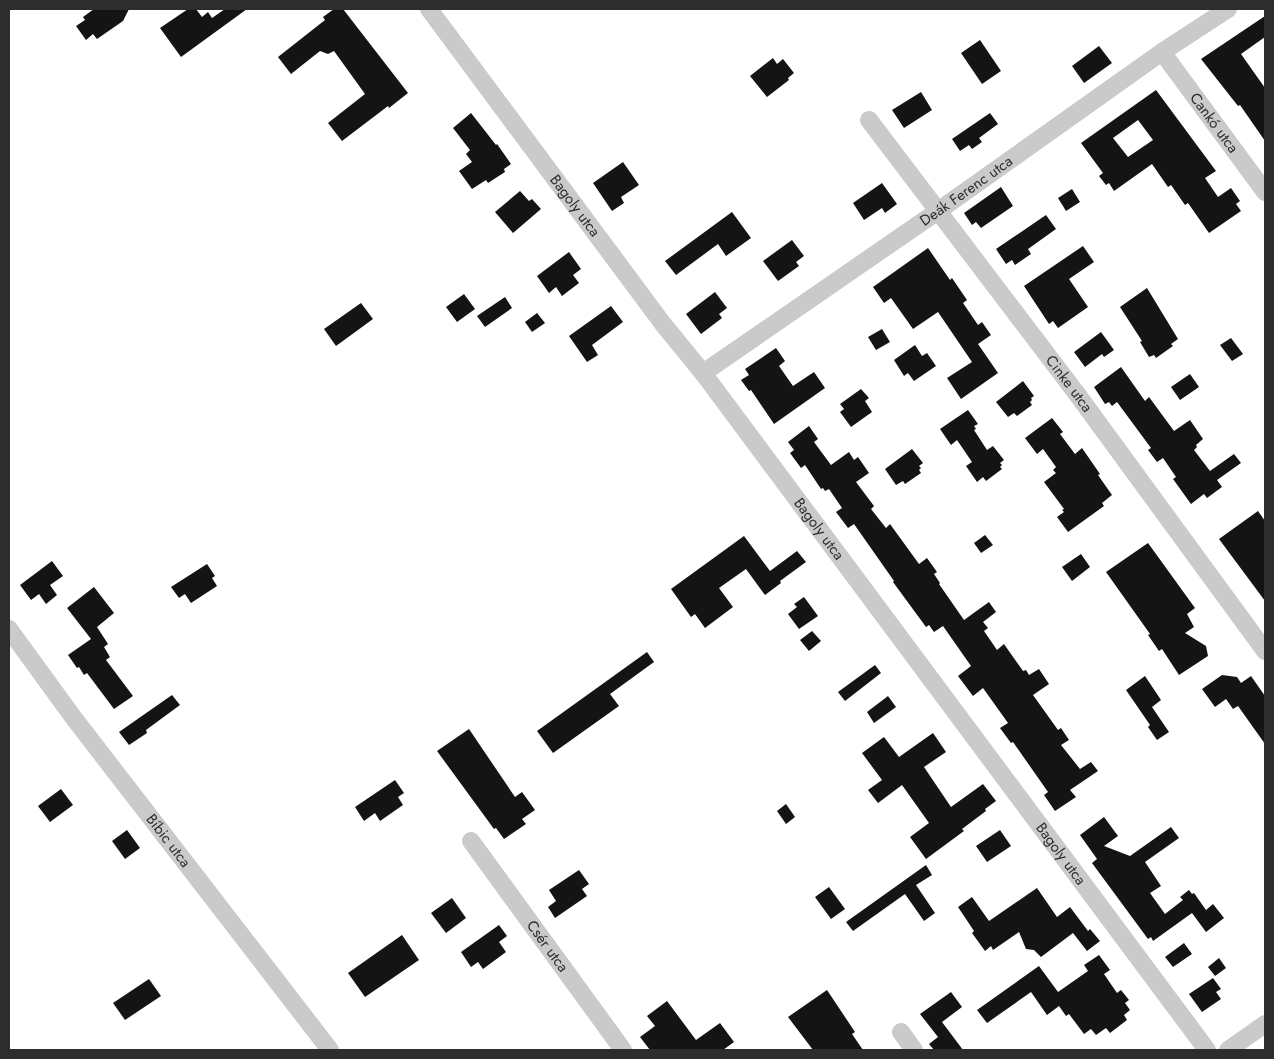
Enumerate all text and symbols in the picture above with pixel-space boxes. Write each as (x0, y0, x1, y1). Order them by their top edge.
street label: Cankó utca (1184, 88, 1244, 158)
street label: Deák Ferenc utca (915, 150, 1017, 231)
street label: Bagoly utca (545, 170, 606, 241)
street label: Cinke utca (1040, 350, 1098, 417)
street label: Bagoly utca (788, 493, 850, 565)
street label: Bíbic utca (141, 809, 196, 872)
street label: Bagoly utca (1030, 818, 1091, 890)
street label: Csér utca (521, 916, 574, 977)

